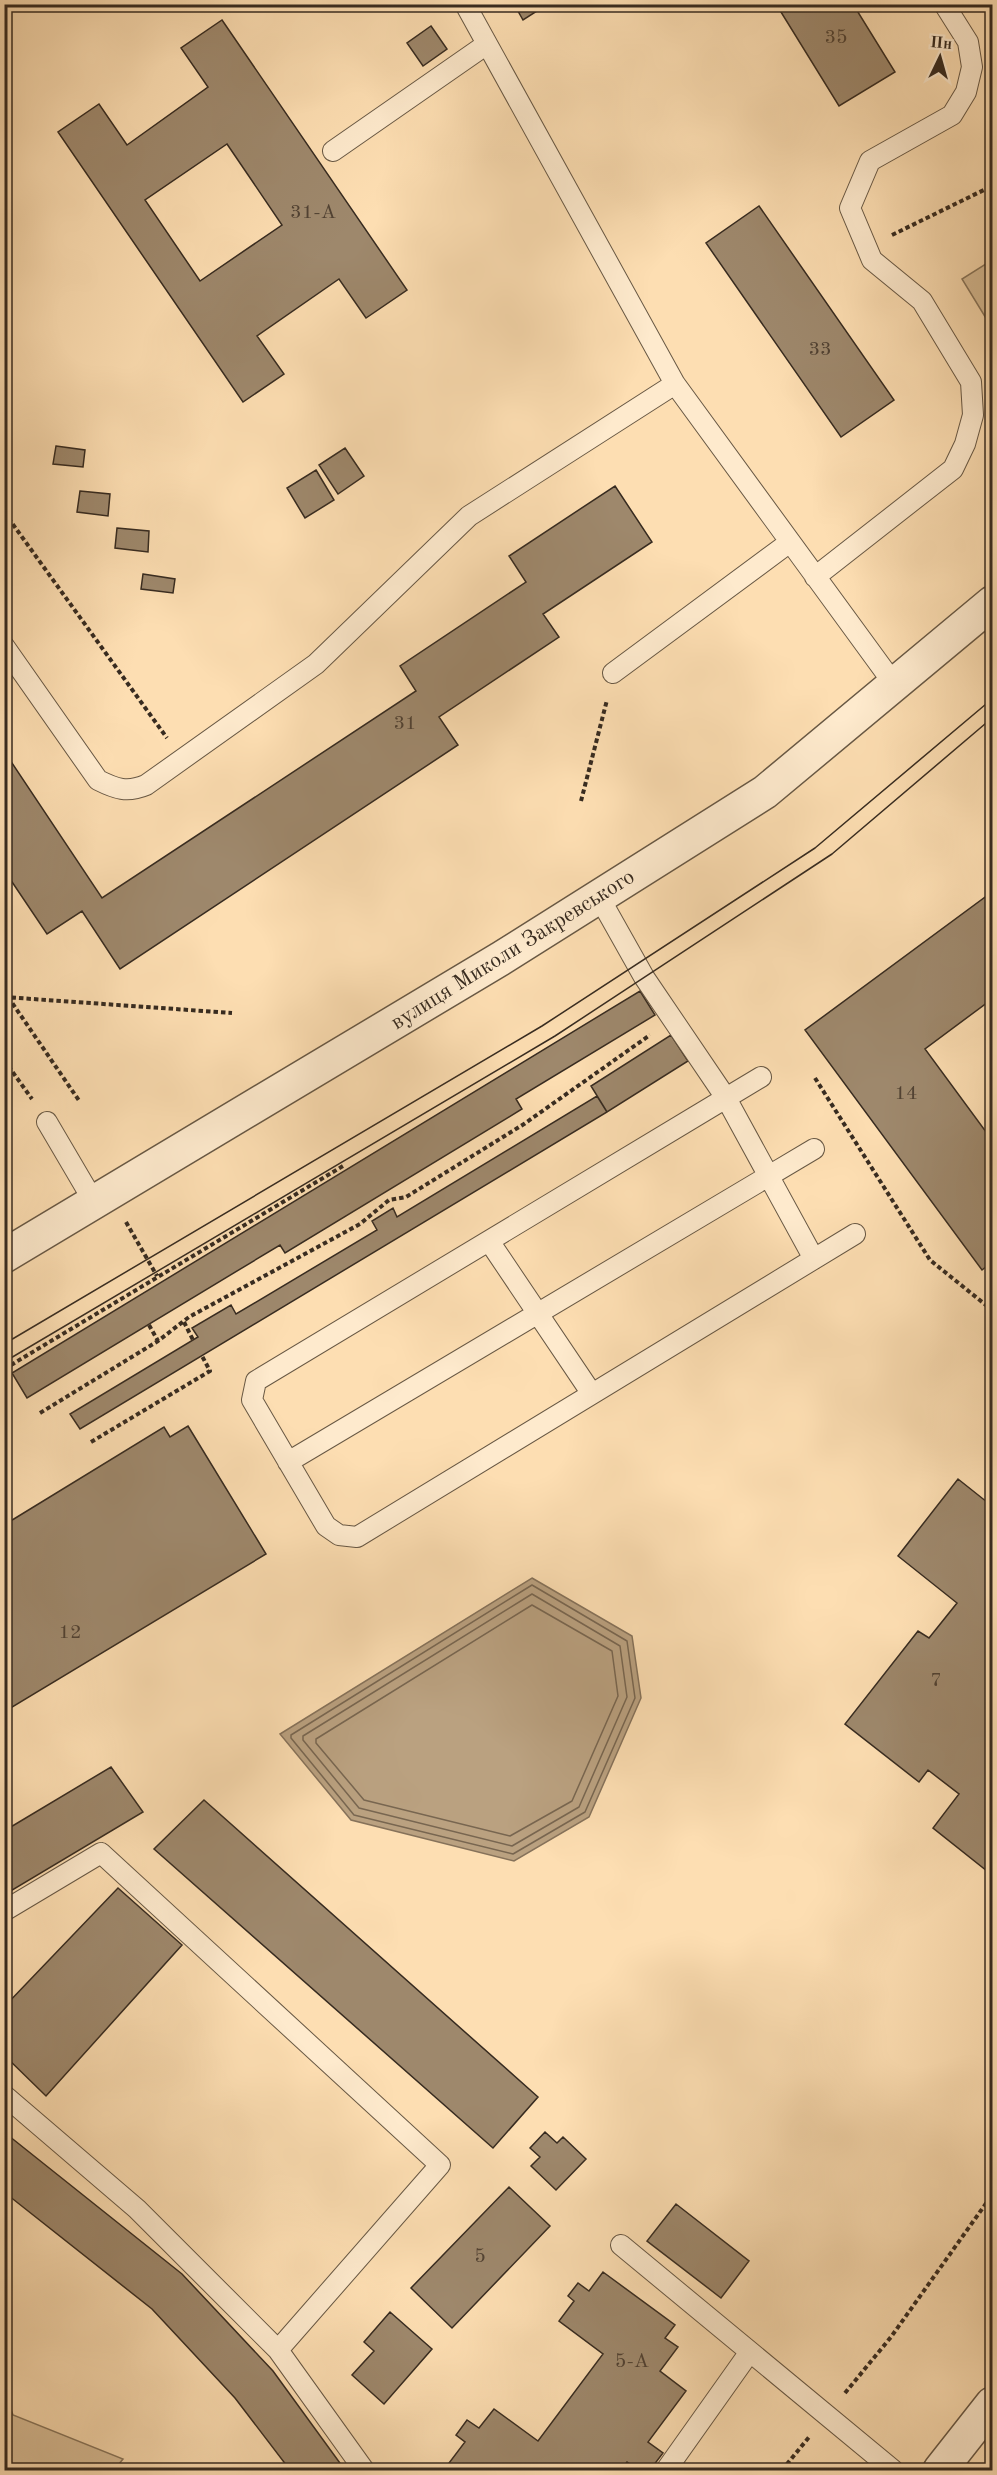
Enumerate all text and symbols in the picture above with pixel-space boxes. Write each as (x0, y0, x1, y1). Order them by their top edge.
north arrow (910, 27, 970, 87)
house number: 35 (824, 28, 848, 48)
text: Пн (929, 35, 953, 53)
house number: 31-А (290, 203, 336, 223)
house number: 33 (808, 340, 832, 360)
house number: 31 (393, 714, 417, 734)
street label: вулиця Миколи Закревського (387, 866, 639, 1034)
house number: 14 (894, 1084, 918, 1104)
house number: 12 (58, 1623, 82, 1643)
house number: 7 (930, 1671, 942, 1691)
house number: 5 (474, 2247, 486, 2267)
house number: 5-А (615, 2352, 649, 2372)

